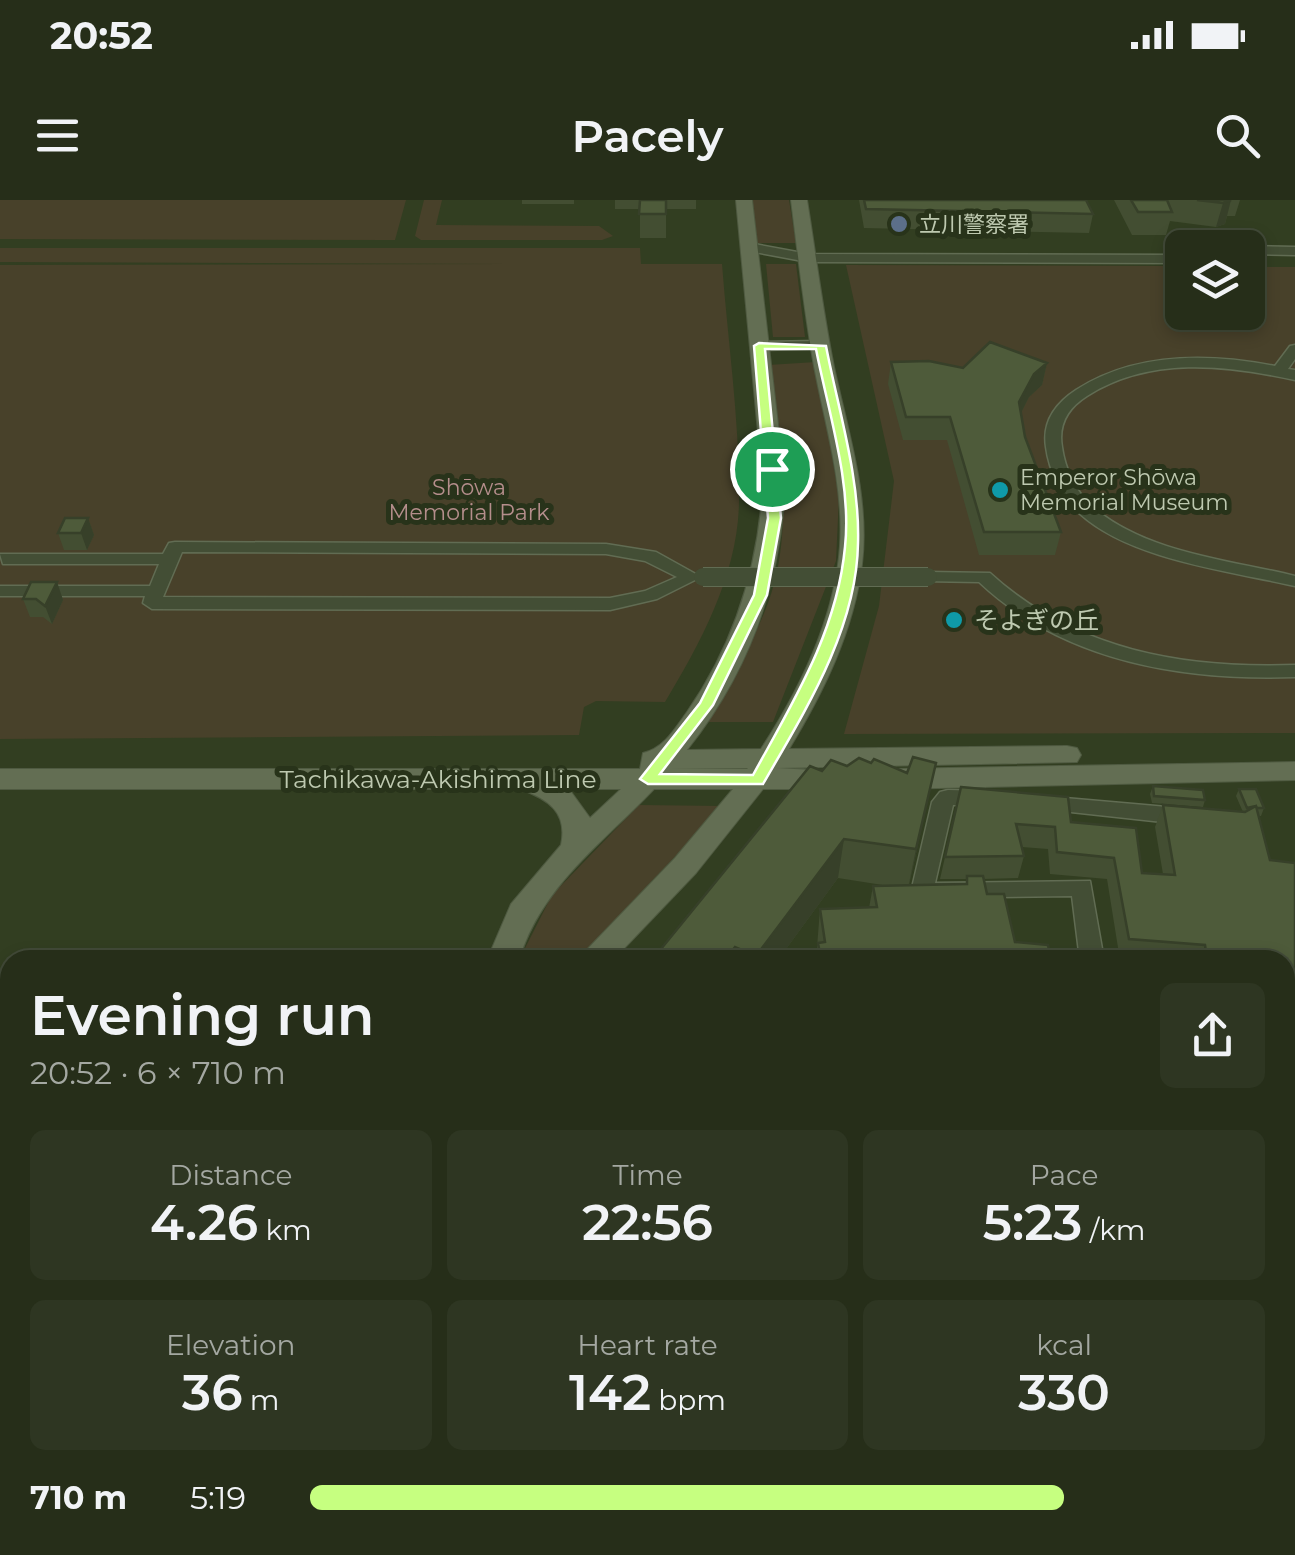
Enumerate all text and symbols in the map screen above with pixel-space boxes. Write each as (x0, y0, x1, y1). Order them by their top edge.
text: 20:52 (50, 12, 153, 59)
icon: menu (30, 108, 85, 163)
text: Pacely (571, 108, 724, 163)
icon: search (1210, 108, 1265, 163)
place label: 立川警察署 (919, 211, 1029, 238)
marker: 立川警察署 (888, 213, 910, 235)
map controls (1165, 230, 1265, 330)
button: layers (1165, 230, 1265, 330)
pin (730, 427, 815, 512)
icon: arrive (745, 442, 800, 497)
place label: Emperor Shōwa Memorial Museum (1020, 464, 1229, 516)
park label: Shōwa Memorial Park (389, 474, 550, 526)
marker: Emperor Shōwa Memorial Museum (989, 479, 1011, 501)
place label: そよぎの丘 (974, 605, 1099, 635)
marker: そよぎの丘 (943, 609, 965, 631)
street label: Tachikawa-Akishima Line (279, 764, 597, 794)
text: Evening run (30, 982, 375, 1049)
button: share (1160, 983, 1265, 1088)
text: 20:52 · 6 × 710 m (30, 1053, 286, 1092)
text: Distance (169, 1158, 292, 1192)
text: Time (612, 1158, 683, 1192)
text: Pace (1030, 1158, 1098, 1192)
text: 4.26 (150, 1192, 258, 1253)
text: 22:56 (582, 1192, 713, 1253)
text: 5:23 (983, 1192, 1082, 1253)
text: km (258, 1213, 312, 1247)
text: /km (1082, 1213, 1146, 1247)
text: Elevation (166, 1328, 296, 1362)
text: Heart rate (577, 1328, 718, 1362)
text: kcal (1036, 1328, 1092, 1362)
text: 36 (182, 1362, 243, 1423)
text: 142 (569, 1362, 651, 1423)
text: 330 (1018, 1362, 1110, 1423)
text: m (243, 1383, 280, 1417)
text: bpm (651, 1383, 726, 1417)
text: 710 m (30, 1478, 127, 1517)
text: 5:19 (190, 1478, 246, 1517)

